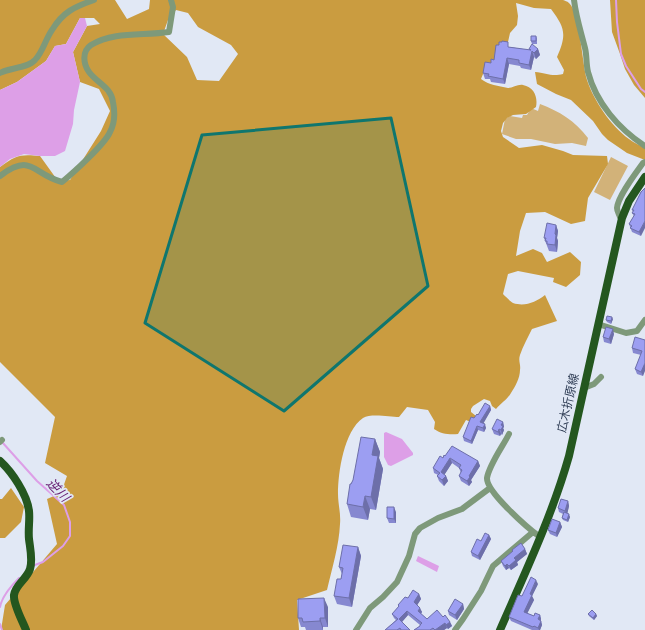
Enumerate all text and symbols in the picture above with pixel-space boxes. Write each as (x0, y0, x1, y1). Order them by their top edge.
street label: 広木折原線 (554, 372, 582, 434)
water label: 逆川 (44, 475, 74, 506)

